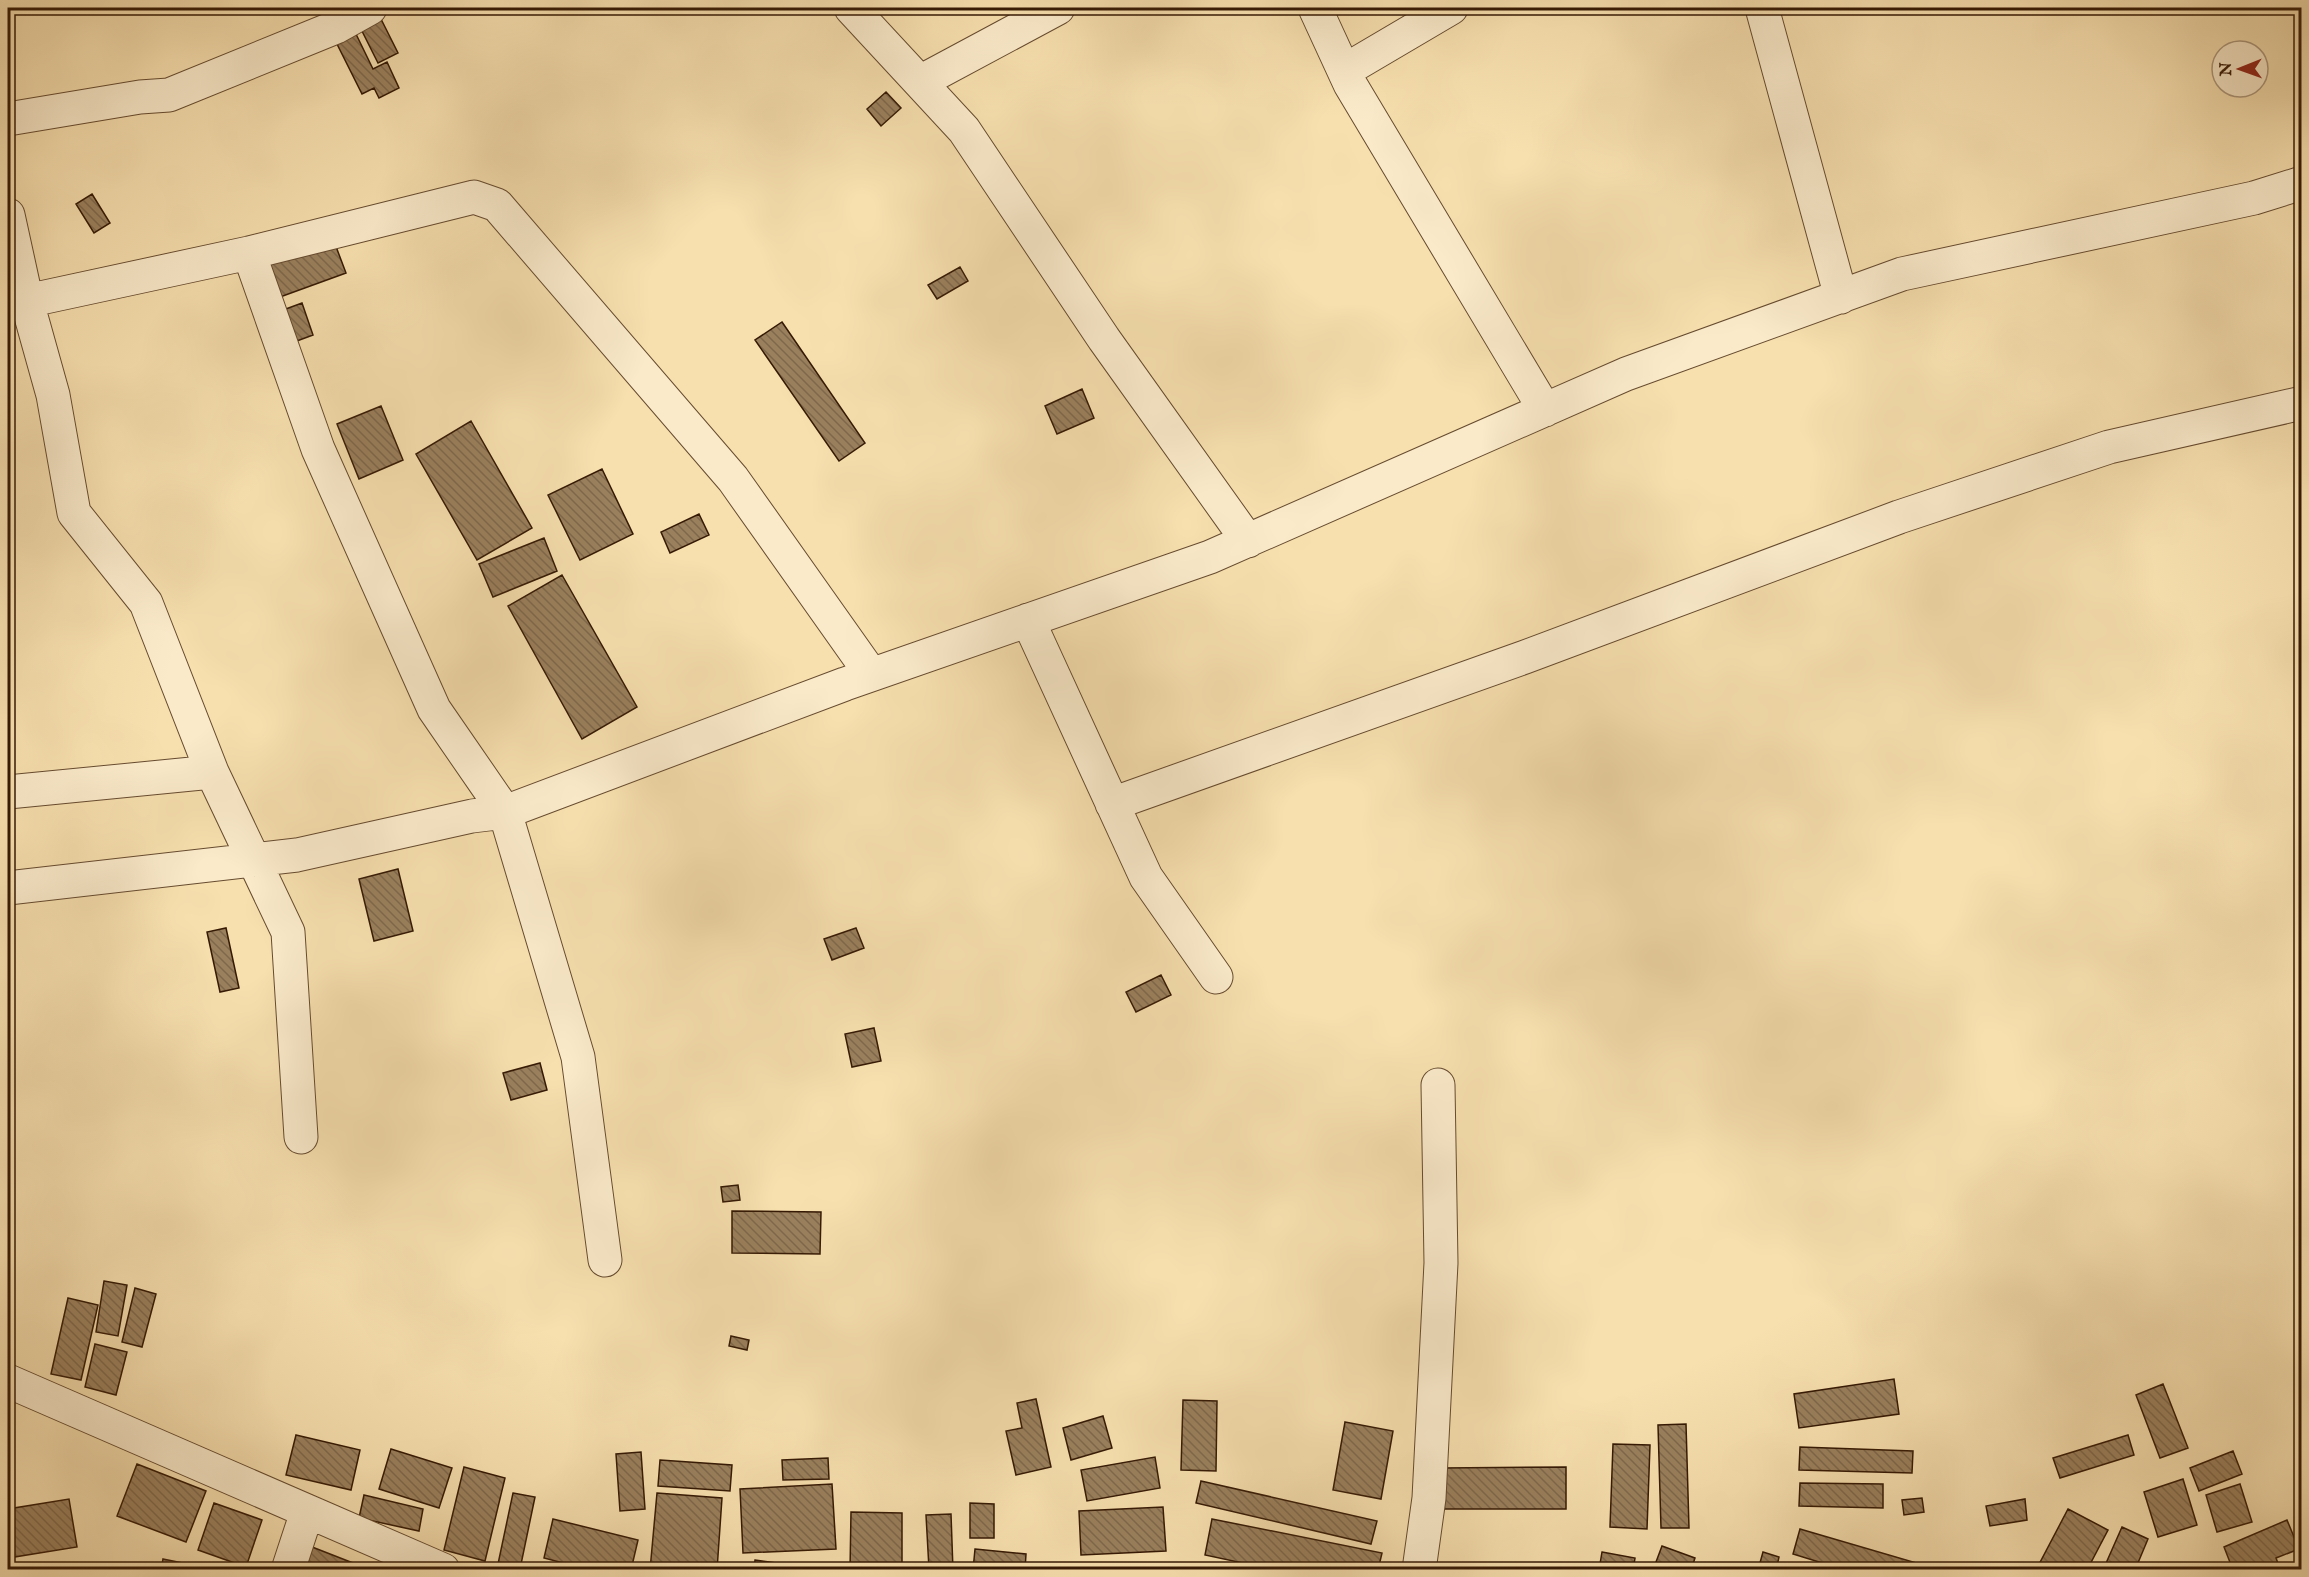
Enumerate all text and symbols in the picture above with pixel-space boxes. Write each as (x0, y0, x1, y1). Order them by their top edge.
north arrow (2210, 39, 2270, 99)
text: N (2217, 62, 2237, 77)

